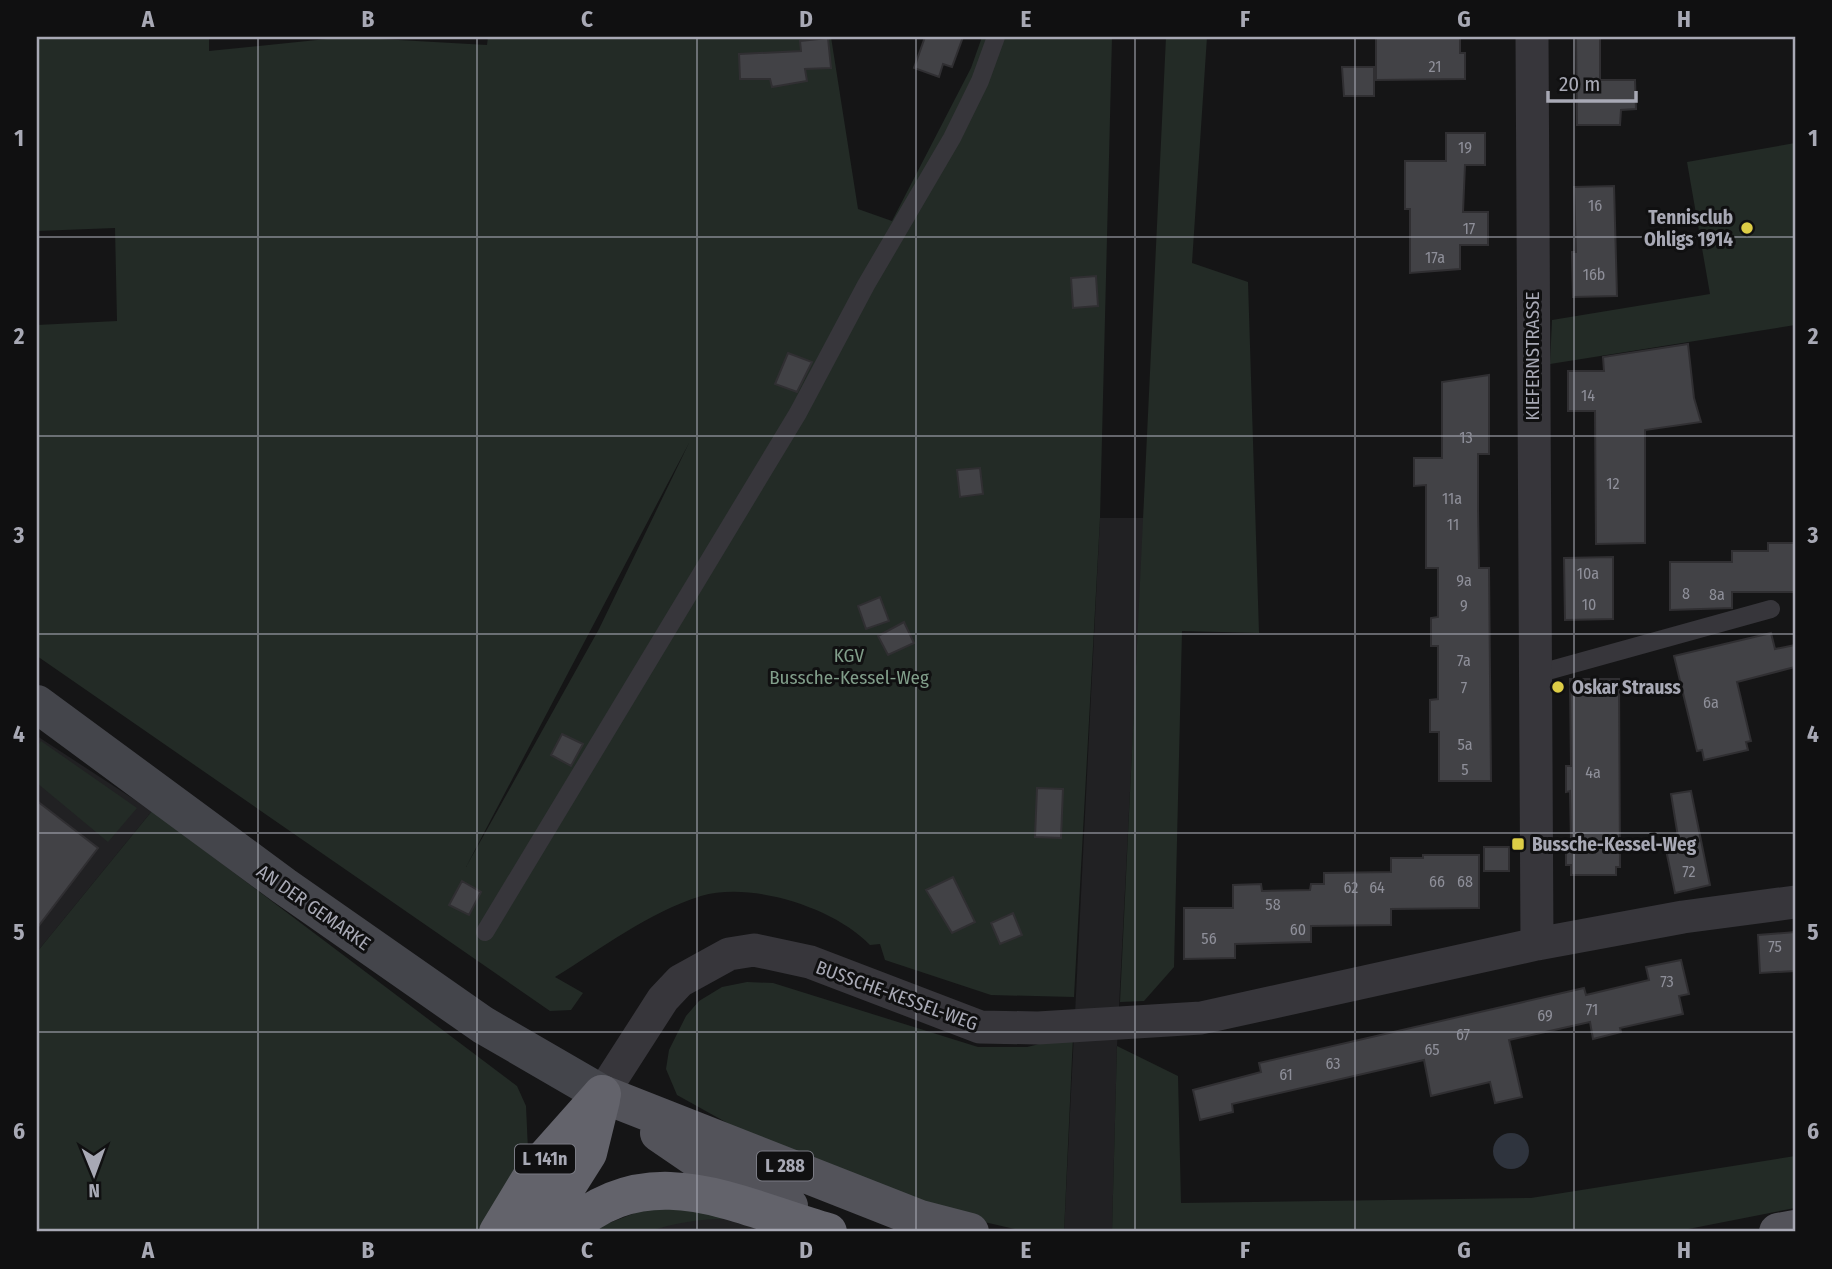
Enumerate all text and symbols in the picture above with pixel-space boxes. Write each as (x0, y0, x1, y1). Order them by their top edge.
text: A (141, 5, 155, 33)
text: B (362, 5, 375, 33)
text: C (581, 5, 593, 33)
text: D (799, 5, 813, 33)
text: E (1021, 5, 1032, 33)
text: F (1240, 5, 1250, 33)
text: G (1457, 5, 1471, 33)
text: H (1677, 5, 1691, 33)
house number: 21 (1429, 57, 1441, 76)
scale bar (1548, 60, 1636, 104)
text: 20 m (1559, 71, 1600, 97)
text: 1 (14, 124, 24, 152)
text: 1 (1808, 124, 1818, 152)
house number: 19 (1458, 138, 1472, 157)
house number: 16 (1588, 196, 1602, 215)
place label: Tennisclub Ohligs 1914 (1644, 206, 1733, 251)
house number: 17 (1463, 219, 1476, 238)
marker: Tennisclub Ohligs 1914 (1739, 220, 1755, 236)
house number: 17a (1425, 248, 1445, 267)
house number: 16b (1583, 265, 1605, 284)
street label: KIEFERNSTRASSE (1521, 292, 1544, 420)
text: 2 (13, 322, 25, 350)
text: 2 (1807, 322, 1819, 350)
house number: 14 (1581, 386, 1595, 405)
house number: 13 (1459, 428, 1473, 447)
house number: 12 (1606, 474, 1620, 493)
house number: 11a (1442, 489, 1462, 508)
house number: 11 (1447, 515, 1459, 534)
text: 3 (13, 521, 25, 549)
text: 3 (1807, 521, 1819, 549)
house number: 10a (1577, 564, 1599, 583)
house number: 9a (1456, 571, 1472, 590)
house number: 8 (1682, 584, 1690, 603)
house number: 8a (1709, 585, 1725, 604)
house number: 10 (1582, 595, 1596, 614)
house number: 9 (1460, 596, 1468, 615)
park label: KGV Bussche-Kessel-Weg (769, 644, 929, 689)
house number: 7a (1457, 651, 1471, 670)
place label: Oskar Strauss (1572, 676, 1681, 699)
house number: 7 (1461, 678, 1468, 697)
marker: Oskar Strauss (1550, 679, 1566, 695)
house number: 6a (1703, 693, 1719, 712)
text: 4 (13, 720, 25, 748)
text: 4 (1807, 720, 1819, 748)
house number: 5a (1457, 735, 1473, 754)
house number: 5 (1461, 760, 1469, 779)
house number: 4a (1585, 763, 1601, 782)
place label: Bussche-Kessel-Weg (1532, 833, 1697, 856)
marker: Bussche-Kessel-Weg (1510, 836, 1526, 852)
street label: AN DER GEMARKE (252, 860, 375, 955)
house number: 72 (1682, 862, 1696, 881)
house number: 66 (1429, 872, 1445, 891)
house number: 68 (1457, 872, 1473, 891)
house number: 62 (1344, 878, 1358, 897)
house number: 64 (1369, 878, 1385, 897)
house number: 58 (1265, 895, 1281, 914)
text: 5 (13, 918, 25, 946)
text: 5 (1807, 918, 1819, 946)
house number: 60 (1290, 920, 1306, 939)
house number: 56 (1201, 929, 1217, 948)
house number: 75 (1768, 937, 1782, 956)
street label: BUSSCHE-KESSEL-WEG (813, 956, 981, 1035)
house number: 73 (1660, 972, 1674, 991)
house number: 71 (1586, 1000, 1598, 1019)
house number: 69 (1537, 1006, 1553, 1025)
house number: 67 (1456, 1025, 1471, 1044)
house number: 65 (1424, 1040, 1440, 1059)
house number: 63 (1325, 1054, 1341, 1073)
house number: 61 (1279, 1065, 1293, 1084)
text: 6 (13, 1117, 25, 1145)
text: 6 (1807, 1117, 1819, 1145)
north arrow (60, 1140, 130, 1210)
road number: L 141n (515, 1144, 575, 1174)
road number: L 288 (757, 1152, 813, 1181)
text: N (88, 1179, 100, 1202)
text: A (141, 1236, 155, 1264)
text: B (362, 1236, 375, 1264)
text: C (581, 1236, 593, 1264)
text: D (799, 1236, 813, 1264)
text: E (1021, 1236, 1032, 1264)
text: F (1240, 1236, 1250, 1264)
text: G (1457, 1236, 1471, 1264)
text: H (1677, 1236, 1691, 1264)

